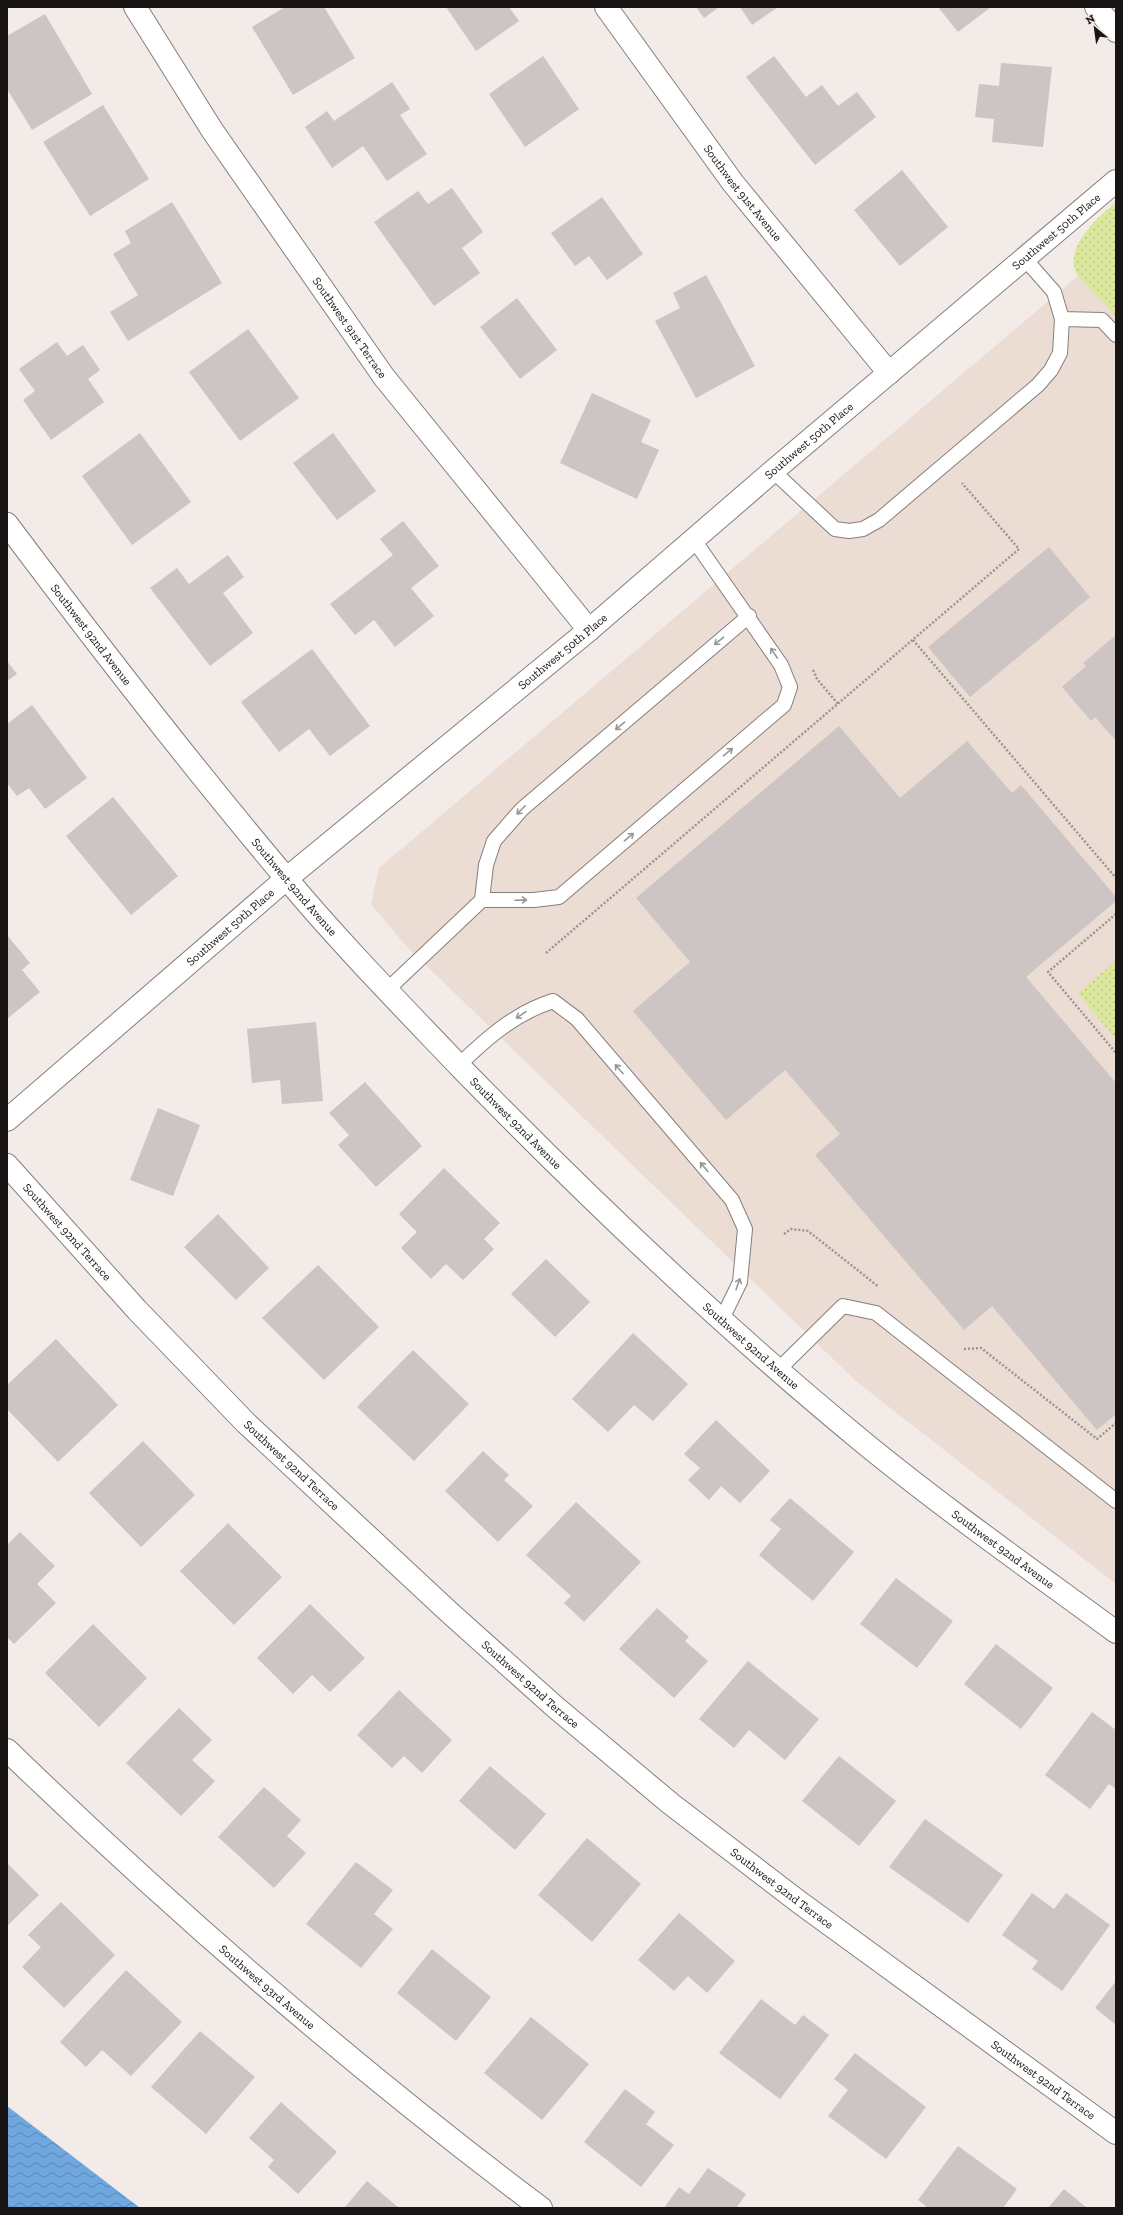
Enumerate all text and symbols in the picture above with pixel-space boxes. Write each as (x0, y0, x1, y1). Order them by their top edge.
north arrow (1075, 8, 1115, 48)
text: N (1084, 12, 1098, 27)
street label: Southwest 91st Avenue (701, 142, 785, 244)
street label: Southwest 50th Place (1009, 190, 1104, 273)
street label: Southwest 91st Terrace (310, 274, 390, 381)
street label: Southwest 50th Place (762, 399, 856, 482)
street label: Southwest 92nd Avenue (48, 581, 135, 688)
street label: Southwest 50th Place (515, 610, 610, 692)
one-way arrow (714, 637, 724, 646)
one-way arrow (770, 648, 778, 659)
one-way arrow (615, 721, 625, 730)
one-way arrow (722, 748, 733, 757)
one-way arrow (516, 805, 526, 815)
one-way arrow (623, 832, 634, 841)
street label: Southwest 92nd Avenue (249, 835, 340, 939)
street label: Southwest 50th Place (184, 885, 277, 969)
one-way arrow (514, 897, 527, 904)
one-way arrow (516, 1011, 527, 1019)
one-way arrow (615, 1063, 624, 1074)
street label: Southwest 92nd Avenue (467, 1074, 565, 1172)
one-way arrow (700, 1162, 709, 1173)
street label: Southwest 92nd Terrace (20, 1181, 114, 1284)
one-way arrow (735, 1277, 742, 1290)
street label: Southwest 92nd Avenue (700, 1300, 802, 1393)
street label: Southwest 92nd Terrace (241, 1418, 342, 1514)
street label: Southwest 92nd Avenue (949, 1507, 1057, 1592)
street label: Southwest 92nd Terrace (479, 1638, 582, 1731)
street label: Southwest 92nd Terrace (728, 1845, 836, 1932)
street label: Southwest 93rd Avenue (216, 1942, 318, 2032)
street label: Southwest 92nd Terrace (988, 2037, 1098, 2123)

